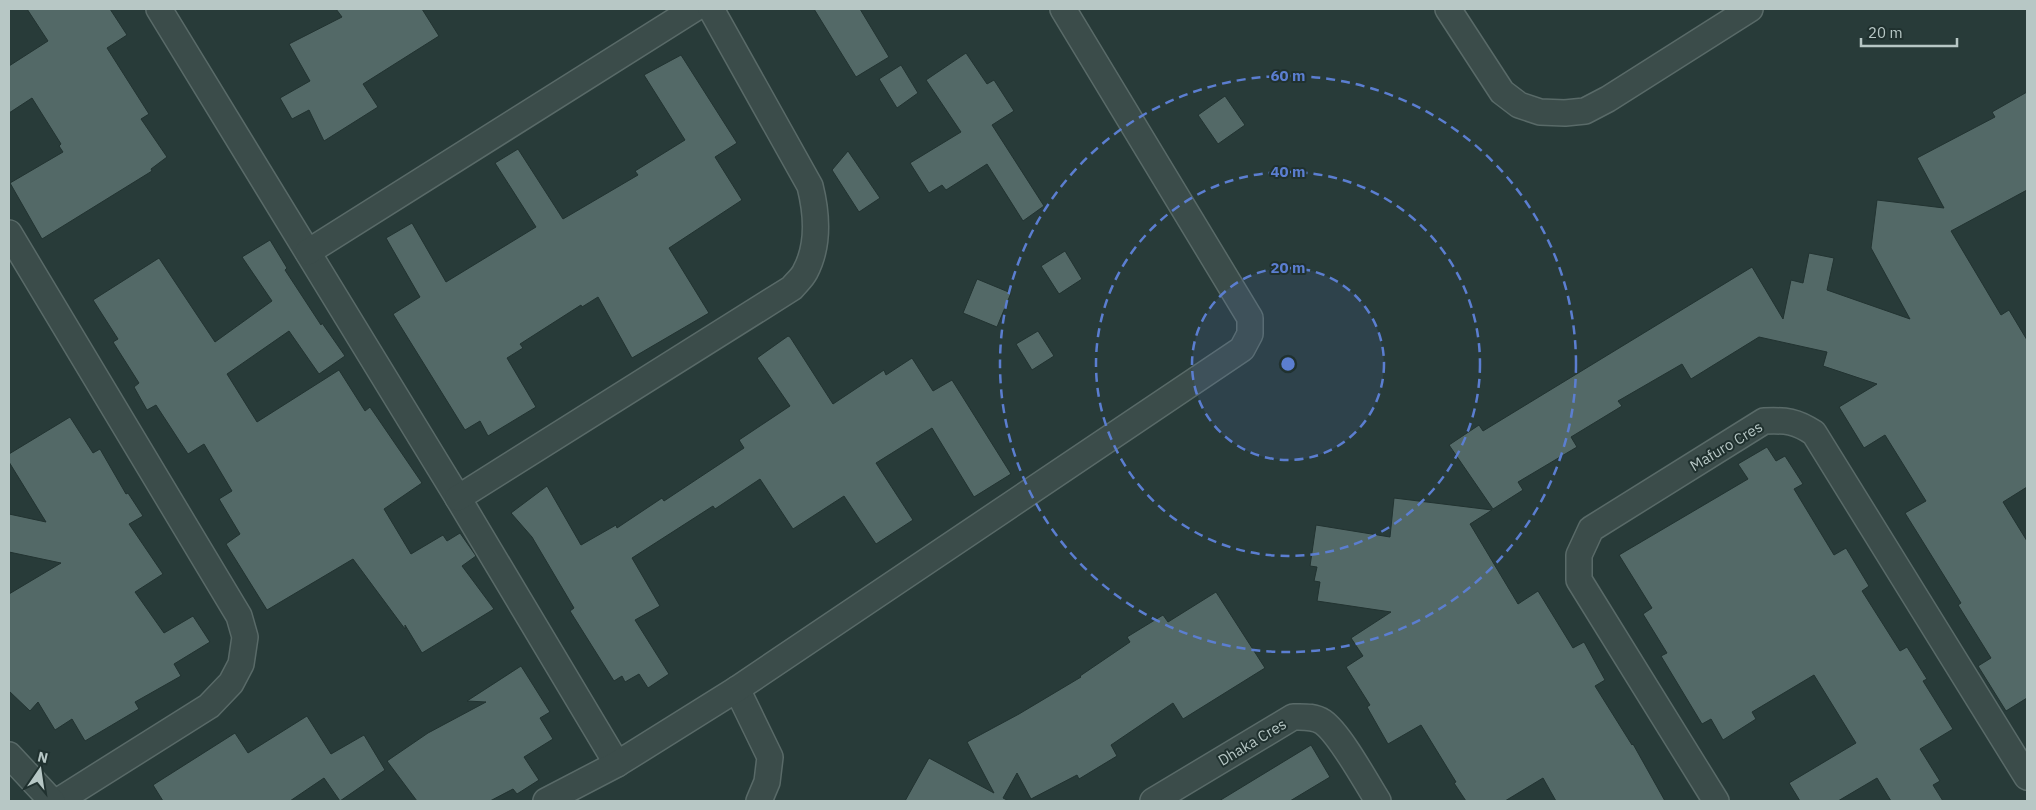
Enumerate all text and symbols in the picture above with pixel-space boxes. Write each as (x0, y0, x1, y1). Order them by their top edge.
scale bar (1861, 15, 1957, 47)
text: 20 m (1868, 23, 1903, 42)
text: 60 m (1271, 66, 1305, 85)
text: 40 m (1271, 162, 1305, 181)
text: 20 m (1271, 258, 1305, 277)
centre of rings (1279, 355, 1297, 373)
street label: Mafuro Cres (1686, 417, 1766, 475)
street label: Dhaka Cres (1214, 714, 1290, 770)
north arrow (15, 745, 65, 795)
text: N (36, 747, 50, 767)

